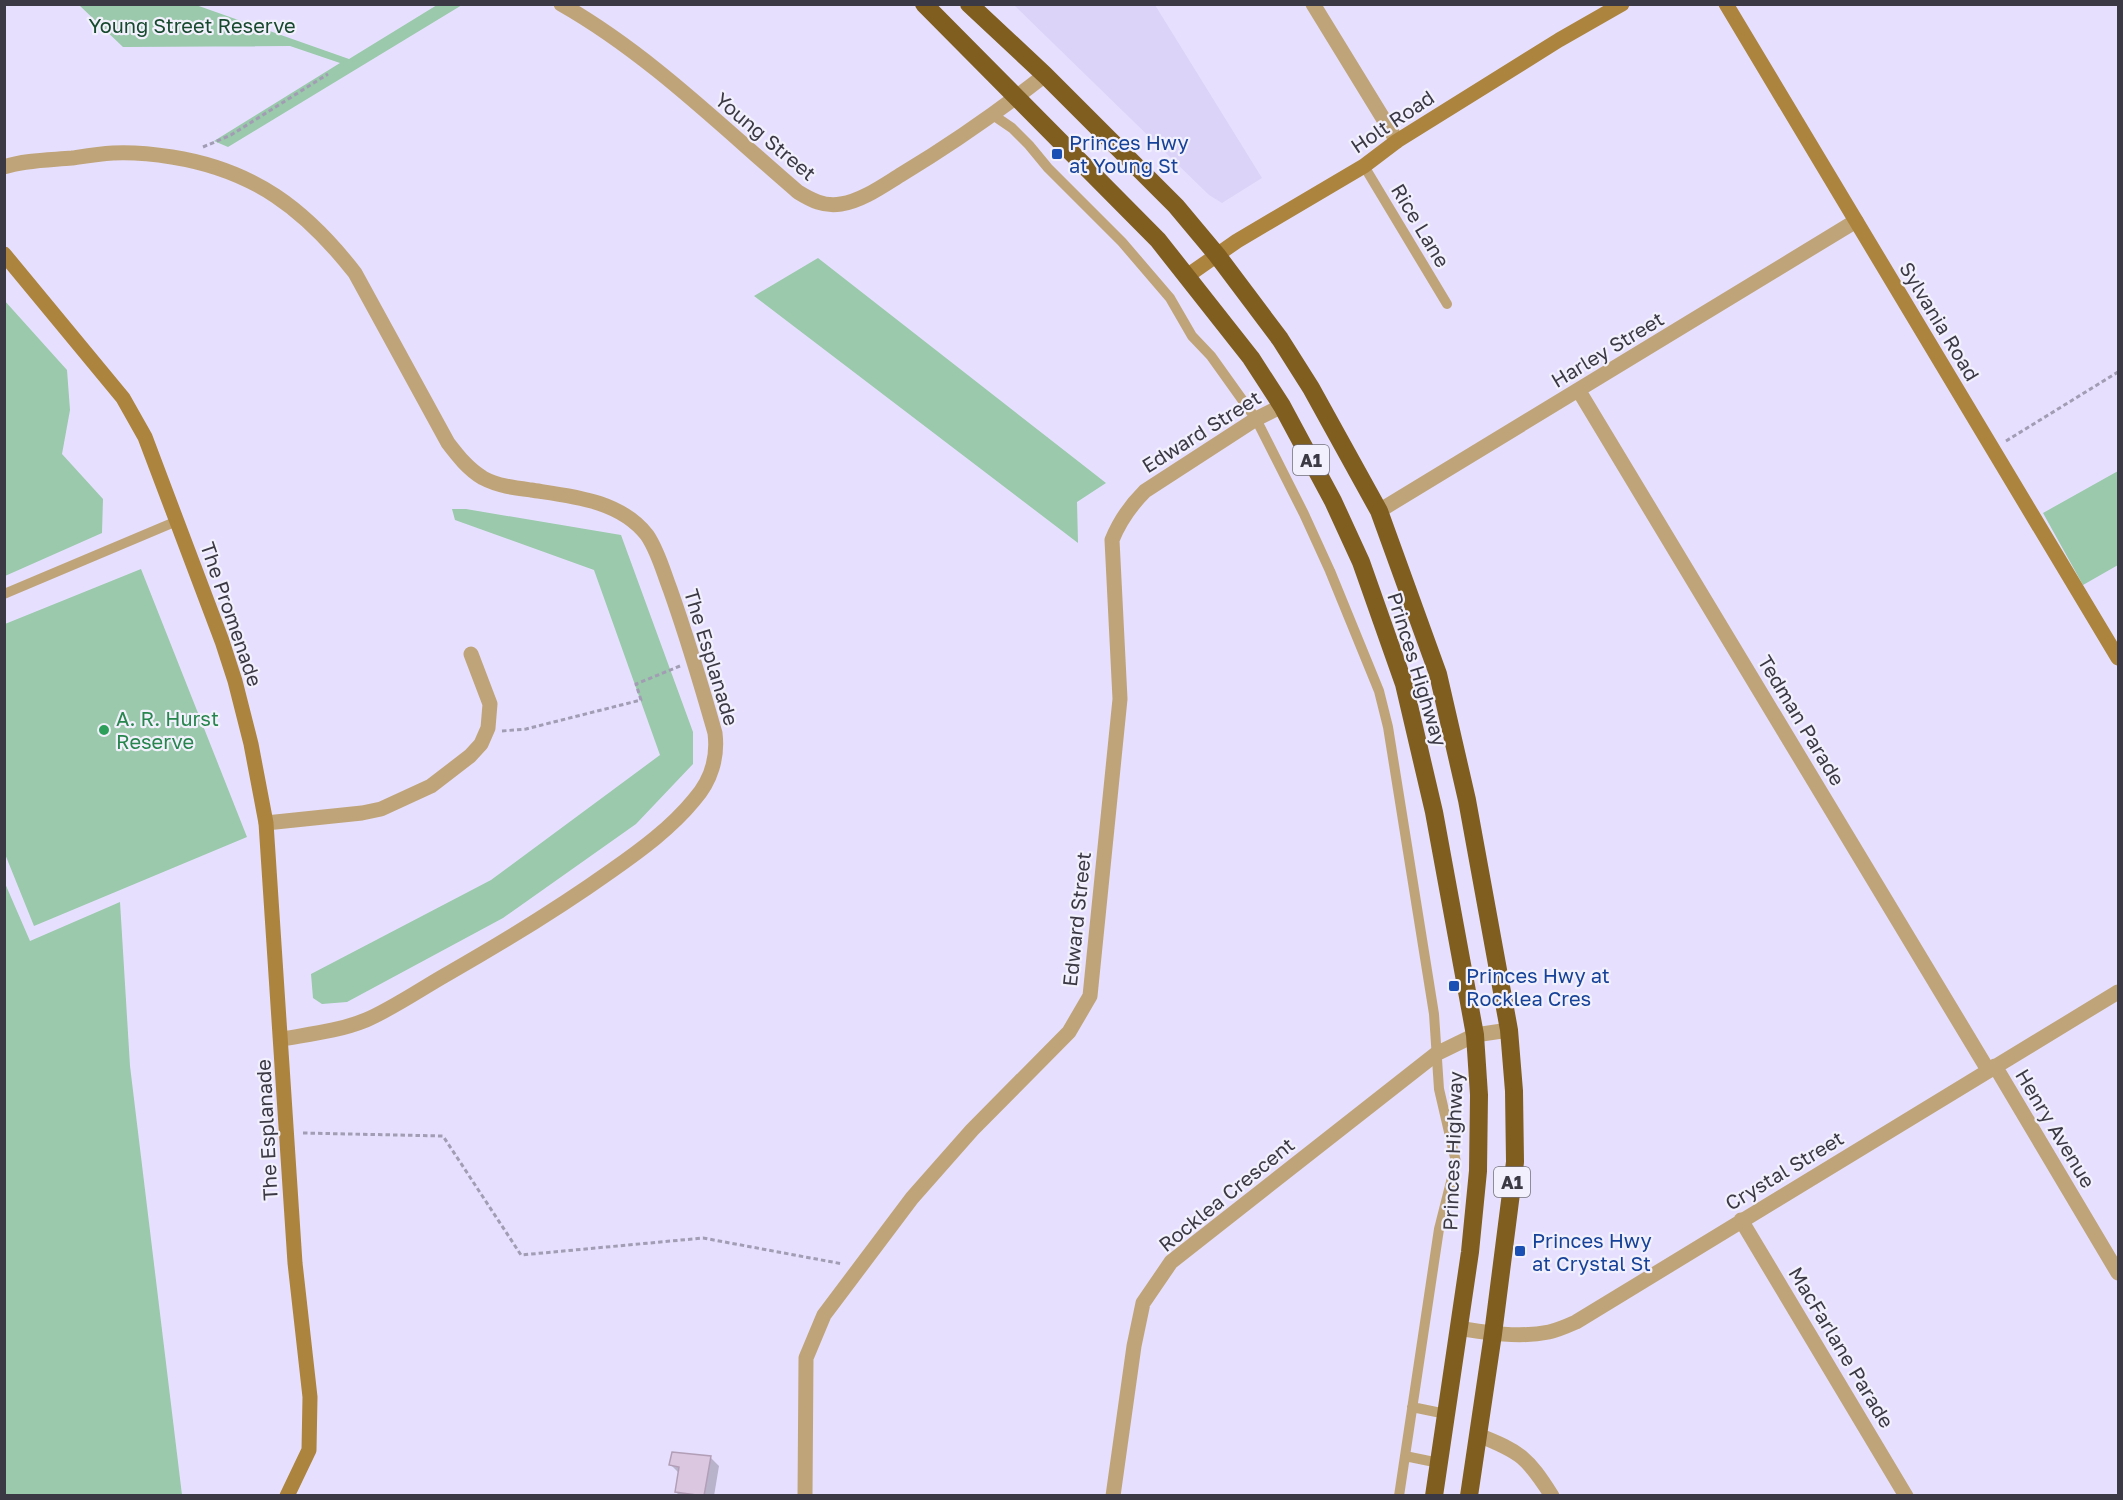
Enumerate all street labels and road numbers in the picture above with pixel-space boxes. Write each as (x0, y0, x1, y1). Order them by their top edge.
street label: Holt Road (1346, 84, 1438, 158)
street label: Young Street (711, 87, 821, 185)
street label: Rice Lane (1387, 179, 1455, 271)
street label: Sylvania Road (1895, 257, 1985, 385)
street label: Harley Street (1546, 306, 1668, 392)
street label: Edward Street (1137, 385, 1265, 477)
road number: A1 (1293, 445, 1329, 475)
street label: The Promenade (196, 539, 268, 689)
street label: The Esplanade (680, 586, 744, 728)
street label: Princes Highway (1383, 589, 1453, 749)
street label: Tedman Parade (1754, 650, 1850, 790)
street label: Edward Street (1057, 850, 1095, 988)
street label: The Esplanade (250, 1059, 282, 1201)
street label: Henry Avenue (2011, 1064, 2101, 1192)
street label: Princes Highway (1437, 1071, 1467, 1231)
street label: Crystal Street (1721, 1125, 1847, 1215)
street label: Rocklea Crescent (1153, 1132, 1299, 1256)
road number: A1 (1494, 1167, 1530, 1197)
street label: MacFarlane Parade (1784, 1262, 1900, 1432)

